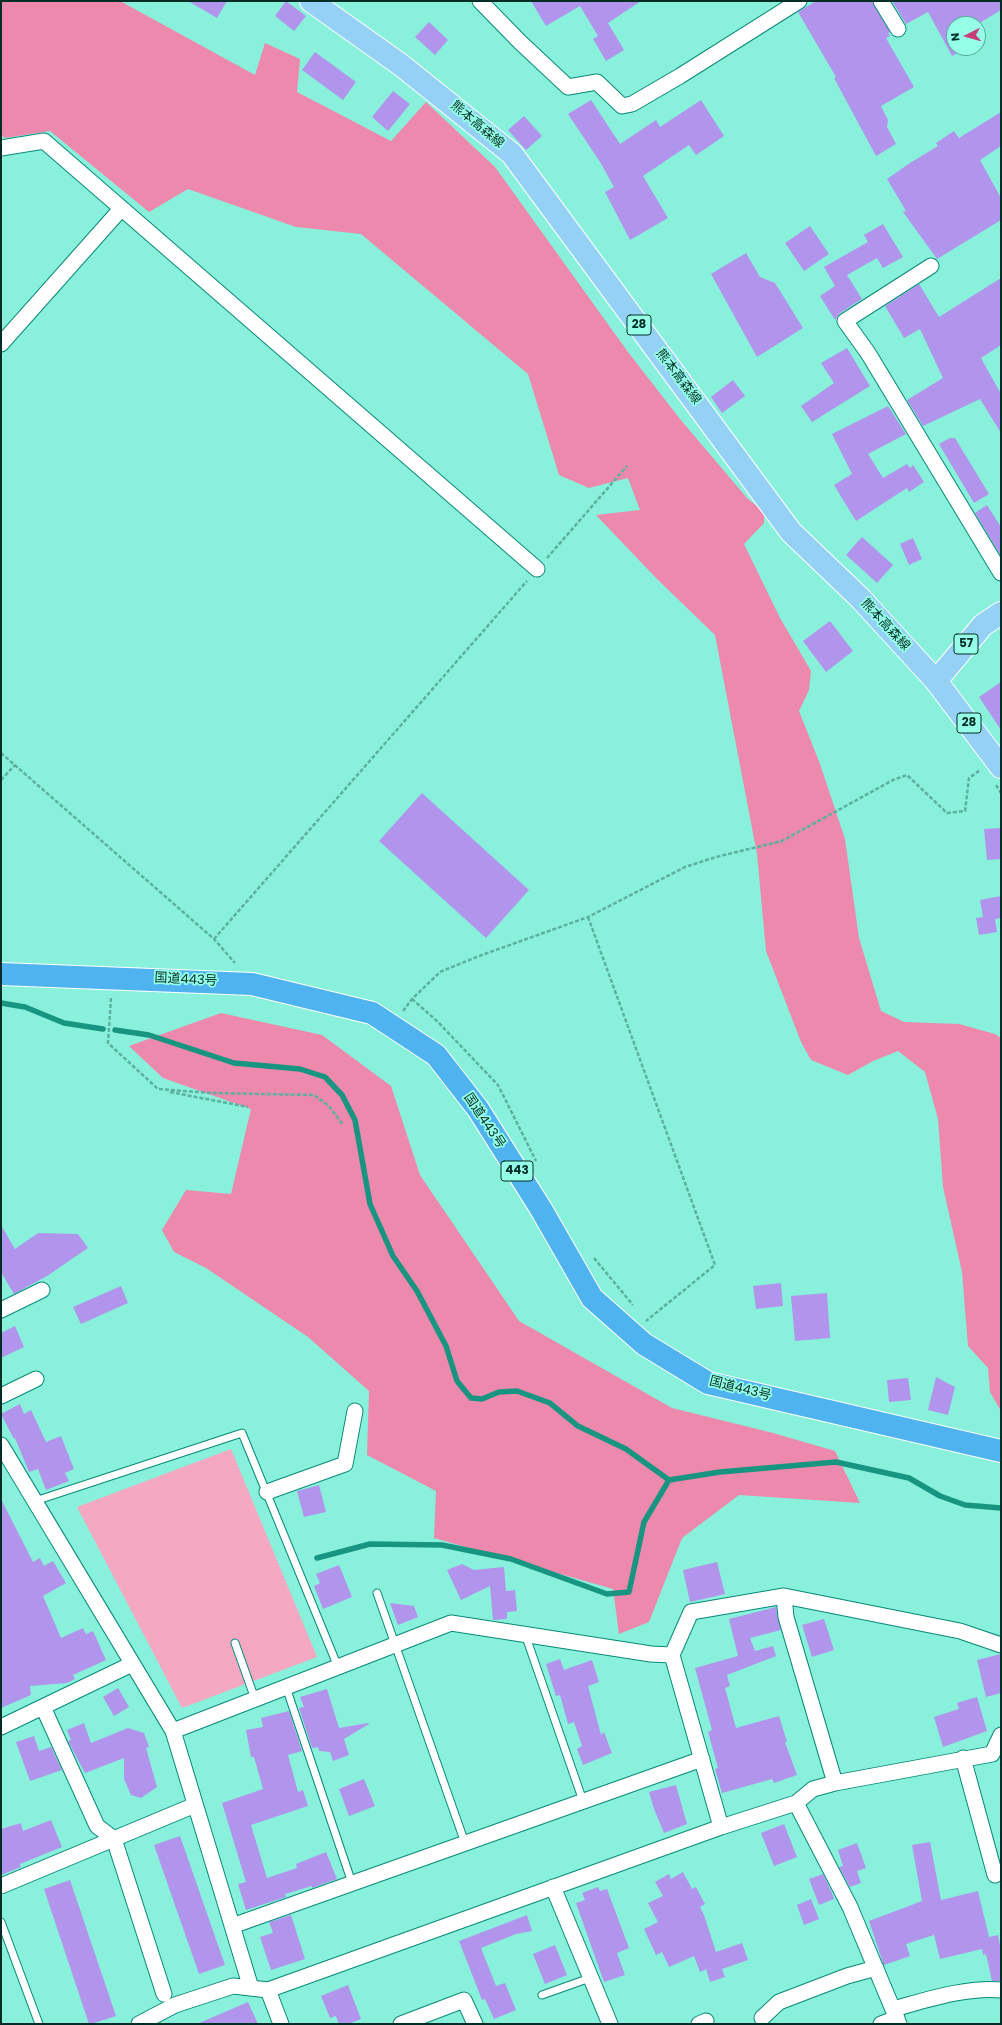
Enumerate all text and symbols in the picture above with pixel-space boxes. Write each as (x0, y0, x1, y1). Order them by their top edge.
north arrow (946, 16, 986, 56)
text: N (947, 32, 963, 42)
street label: 熊本高森線 (447, 98, 507, 152)
road number: 28 (627, 315, 651, 335)
street label: 熊本高森線 (652, 346, 704, 408)
street label: 熊本高森線 (857, 596, 913, 654)
road number: 57 (954, 634, 978, 654)
road number: 28 (957, 713, 981, 733)
street label: 国道443号 (154, 971, 218, 989)
street label: 国道443号 (460, 1091, 508, 1151)
road number: 443 (501, 1161, 533, 1181)
street label: 国道443号 (708, 1374, 772, 1404)

